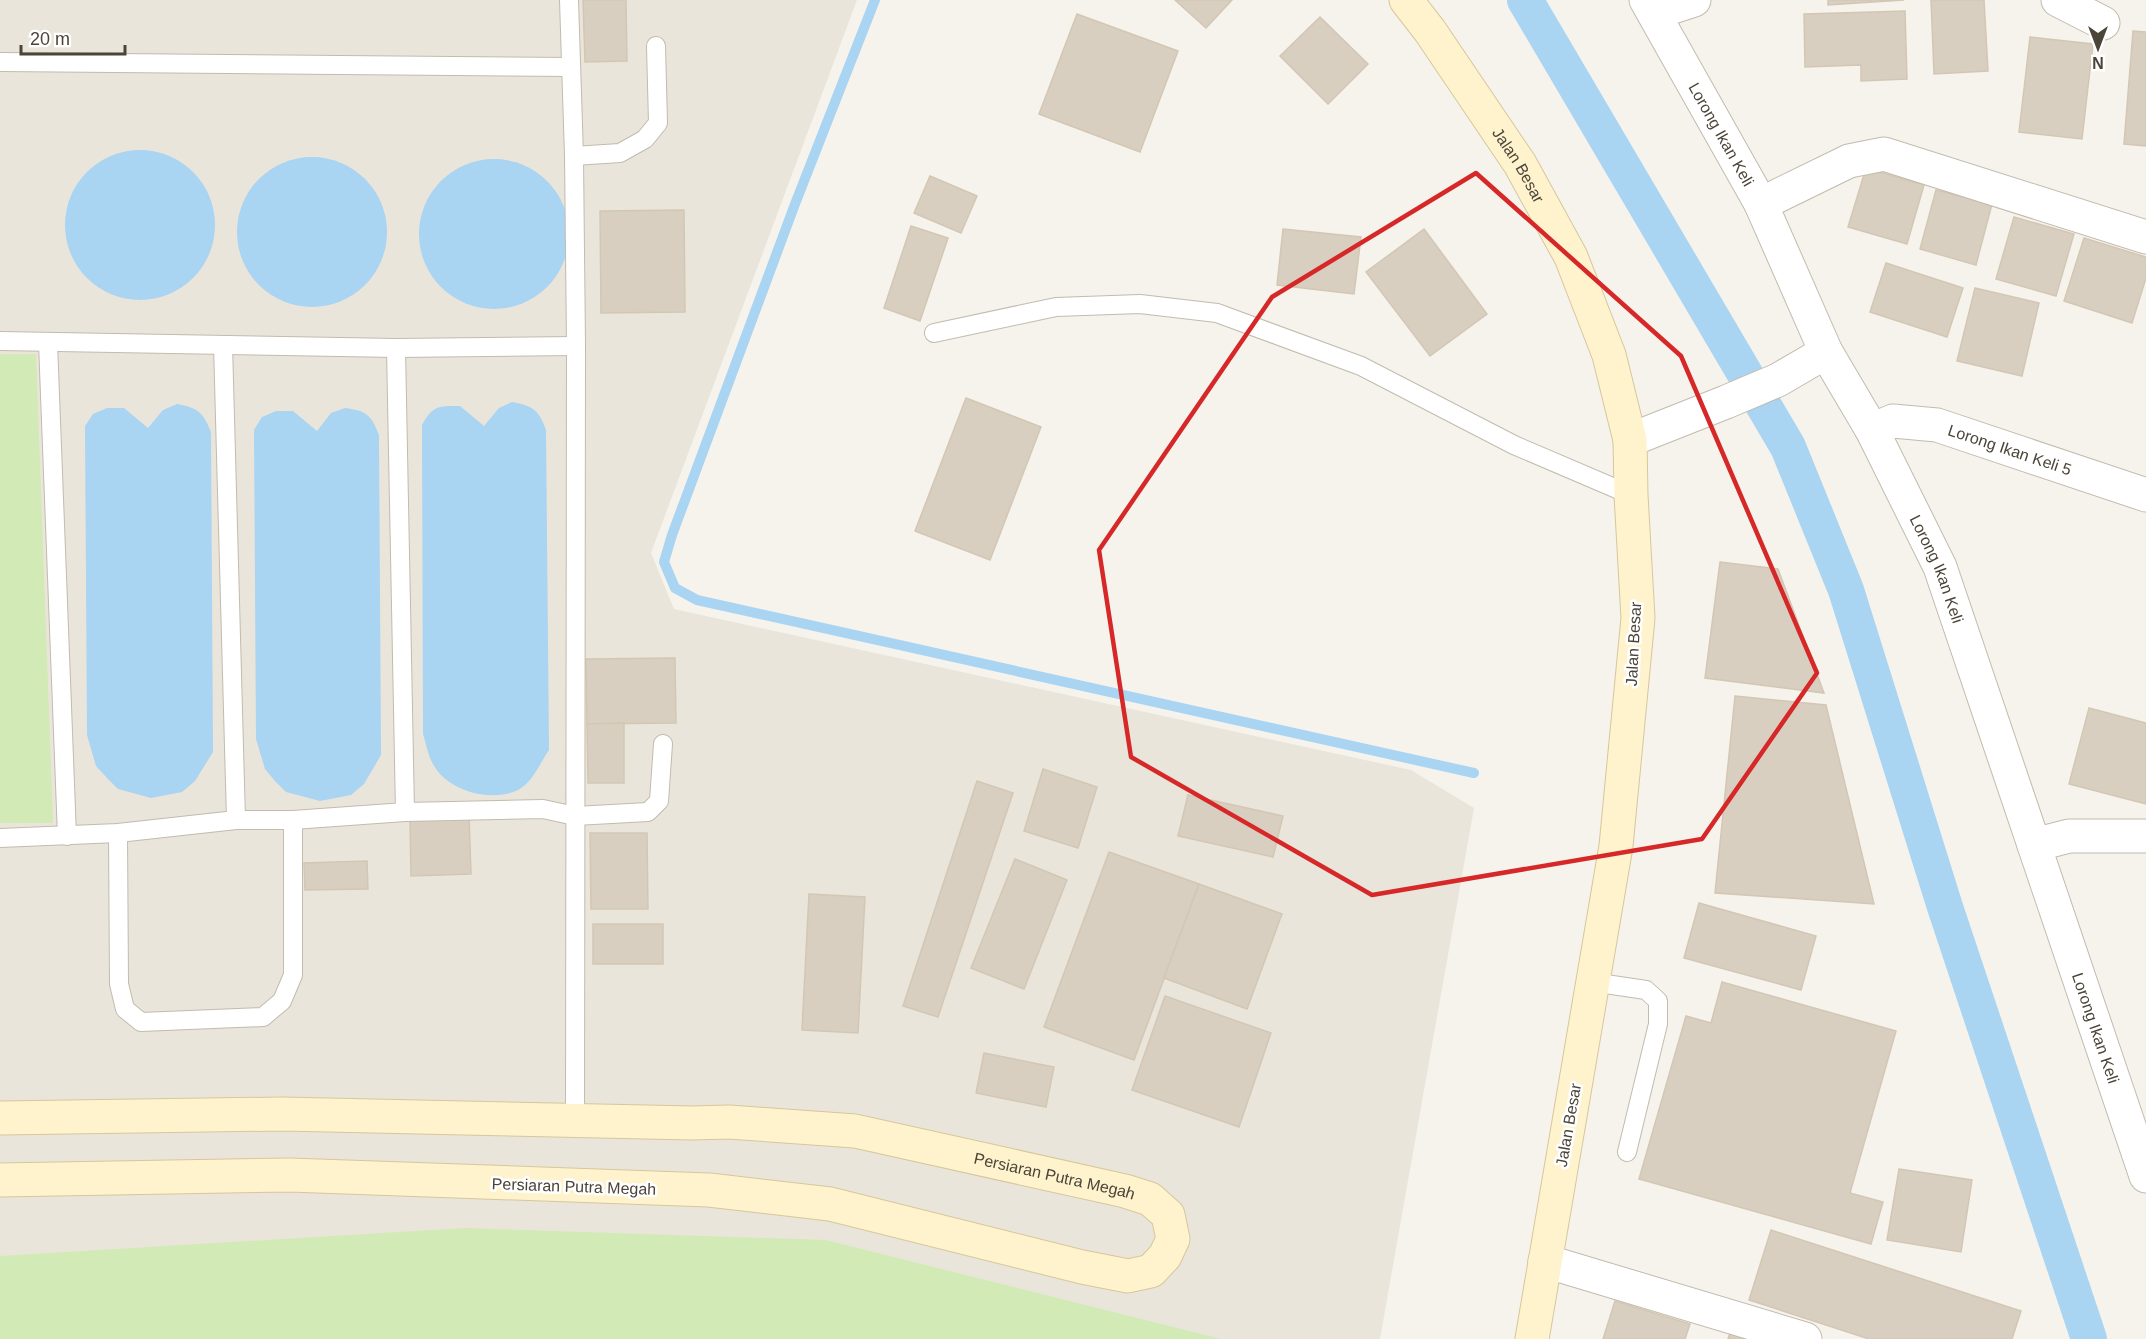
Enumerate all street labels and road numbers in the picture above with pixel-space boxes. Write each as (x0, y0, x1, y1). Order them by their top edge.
street label: Lorong Ikan Keli (1685, 80, 1757, 189)
street label: Jalan Besar (1489, 125, 1548, 206)
street label: Lorong Ikan Keli 5 (1946, 421, 2074, 479)
street label: Lorong Ikan Keli (1907, 512, 1966, 625)
street label: Jalan Besar (1623, 601, 1644, 687)
street label: Lorong Ikan Keli (2069, 971, 2122, 1086)
street label: Jalan Besar (1553, 1081, 1584, 1168)
street label: Persiaran Putra Megah (972, 1150, 1137, 1203)
street label: Persiaran Putra Megah (491, 1175, 656, 1198)

